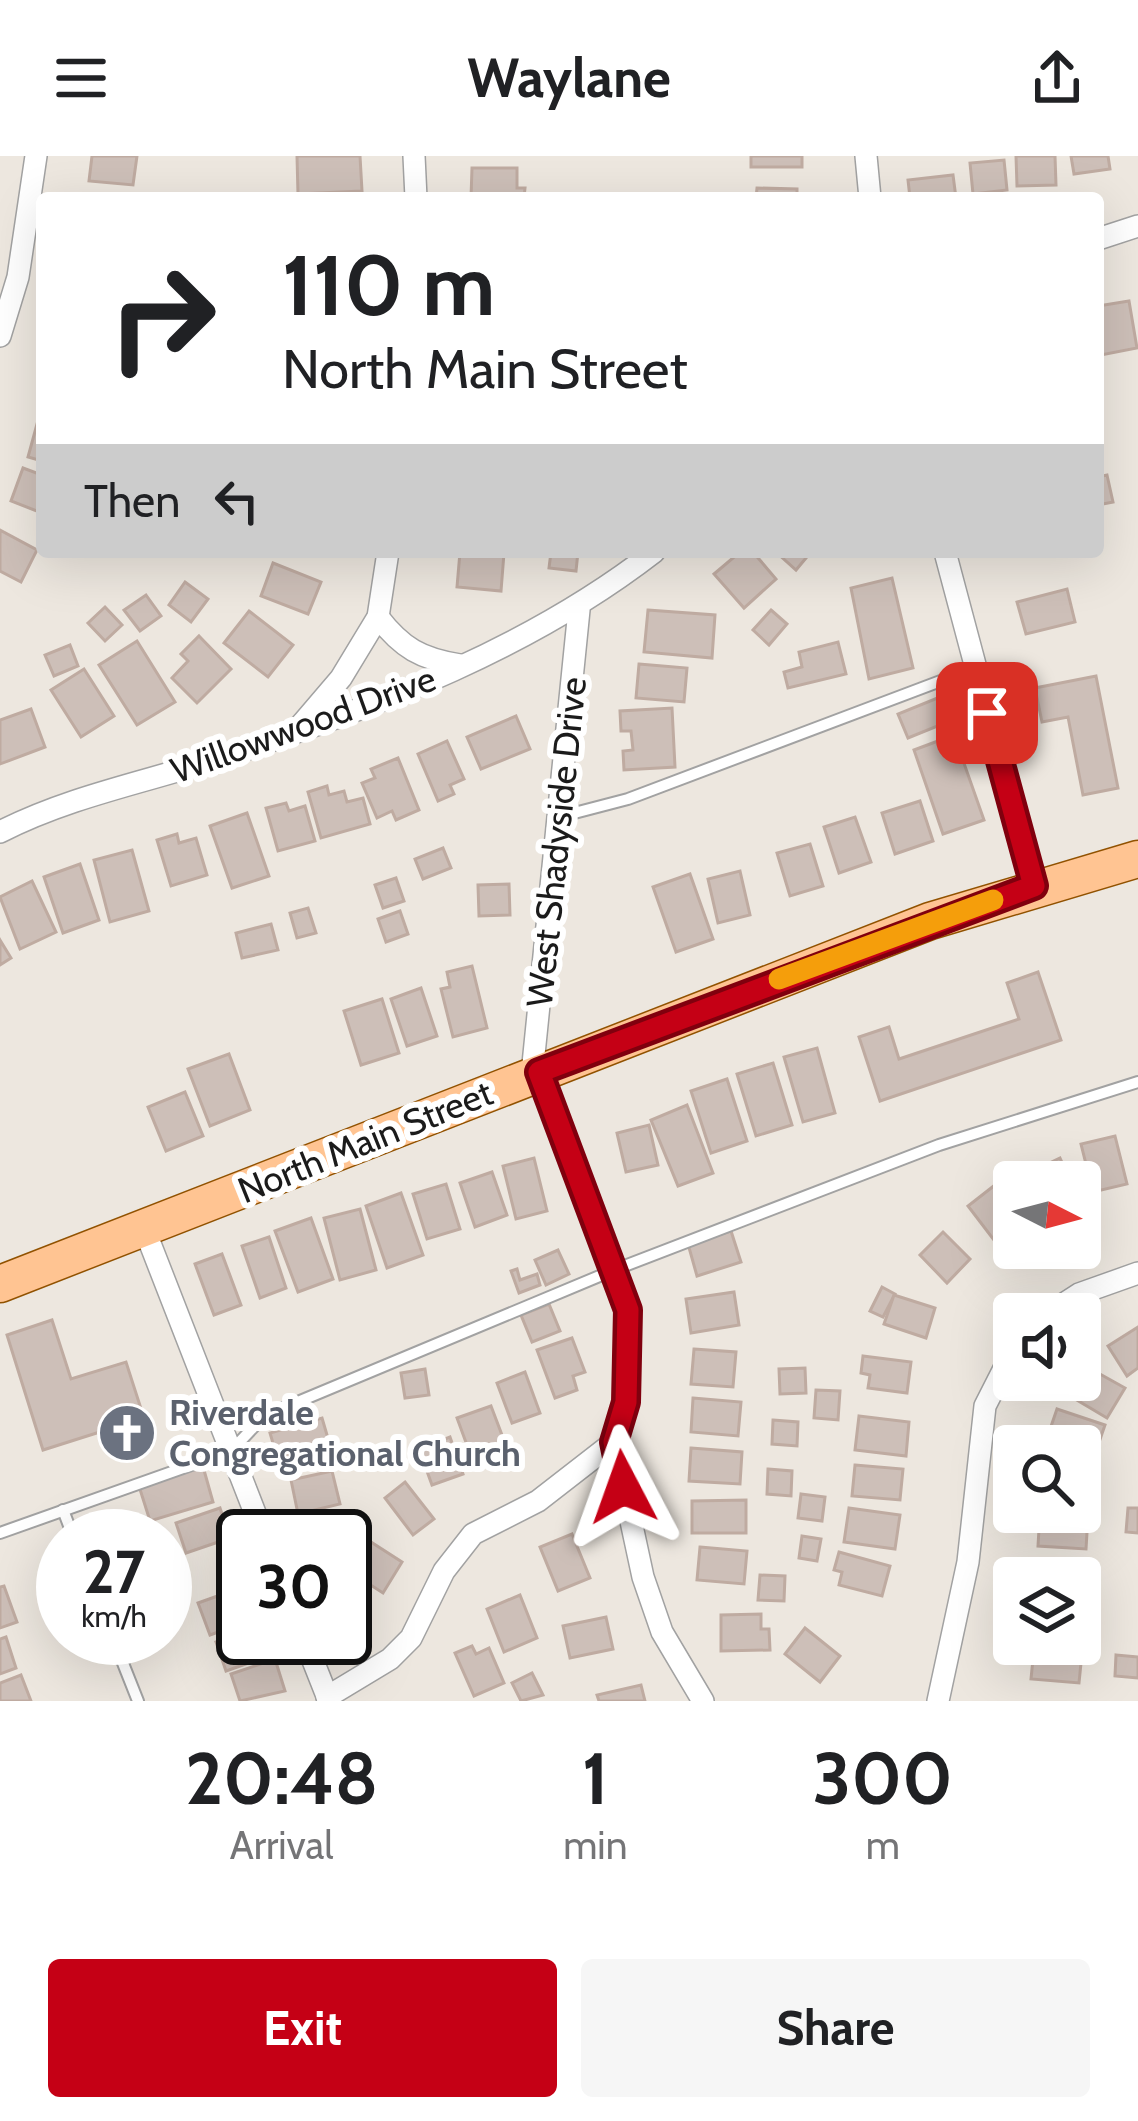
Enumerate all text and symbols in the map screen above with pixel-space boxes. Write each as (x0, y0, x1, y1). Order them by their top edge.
icon: menu (48, 45, 114, 111)
text: Waylane (467, 45, 671, 111)
icon: share (1024, 45, 1090, 111)
text: 110 m (282, 234, 495, 336)
icon: right (84, 240, 240, 396)
text: North Main Street (282, 336, 688, 402)
icon: left (204, 468, 270, 534)
text: Then (84, 474, 180, 528)
street label: Willowwood Drive (165, 656, 441, 792)
pin (936, 662, 1038, 764)
street label: West Shadyside Drive (517, 675, 595, 1009)
icon: arrive (954, 680, 1020, 746)
street label: North Main Street (231, 1070, 499, 1212)
north arrow (993, 1161, 1101, 1269)
map controls (993, 1161, 1101, 1665)
button: sound (993, 1293, 1101, 1401)
place label: Riverdale Congregational Church (169, 1390, 521, 1475)
church icon: Riverdale Congregational Church (96, 1402, 158, 1464)
position arrow (560, 1424, 686, 1550)
button: search (993, 1425, 1101, 1533)
speed limit sign: 30 (216, 1509, 372, 1665)
text: 27 (83, 1535, 145, 1608)
button: layers (993, 1557, 1101, 1665)
text: km/h (81, 1598, 147, 1635)
text: 20:48 (185, 1735, 378, 1822)
text: 1 (582, 1735, 609, 1822)
text: 300 (812, 1735, 953, 1822)
text: Arrival (230, 1821, 334, 1869)
text: min (563, 1821, 627, 1869)
text: m (866, 1821, 900, 1869)
button: Exit (48, 1959, 557, 2097)
button: Share (581, 1959, 1090, 2097)

